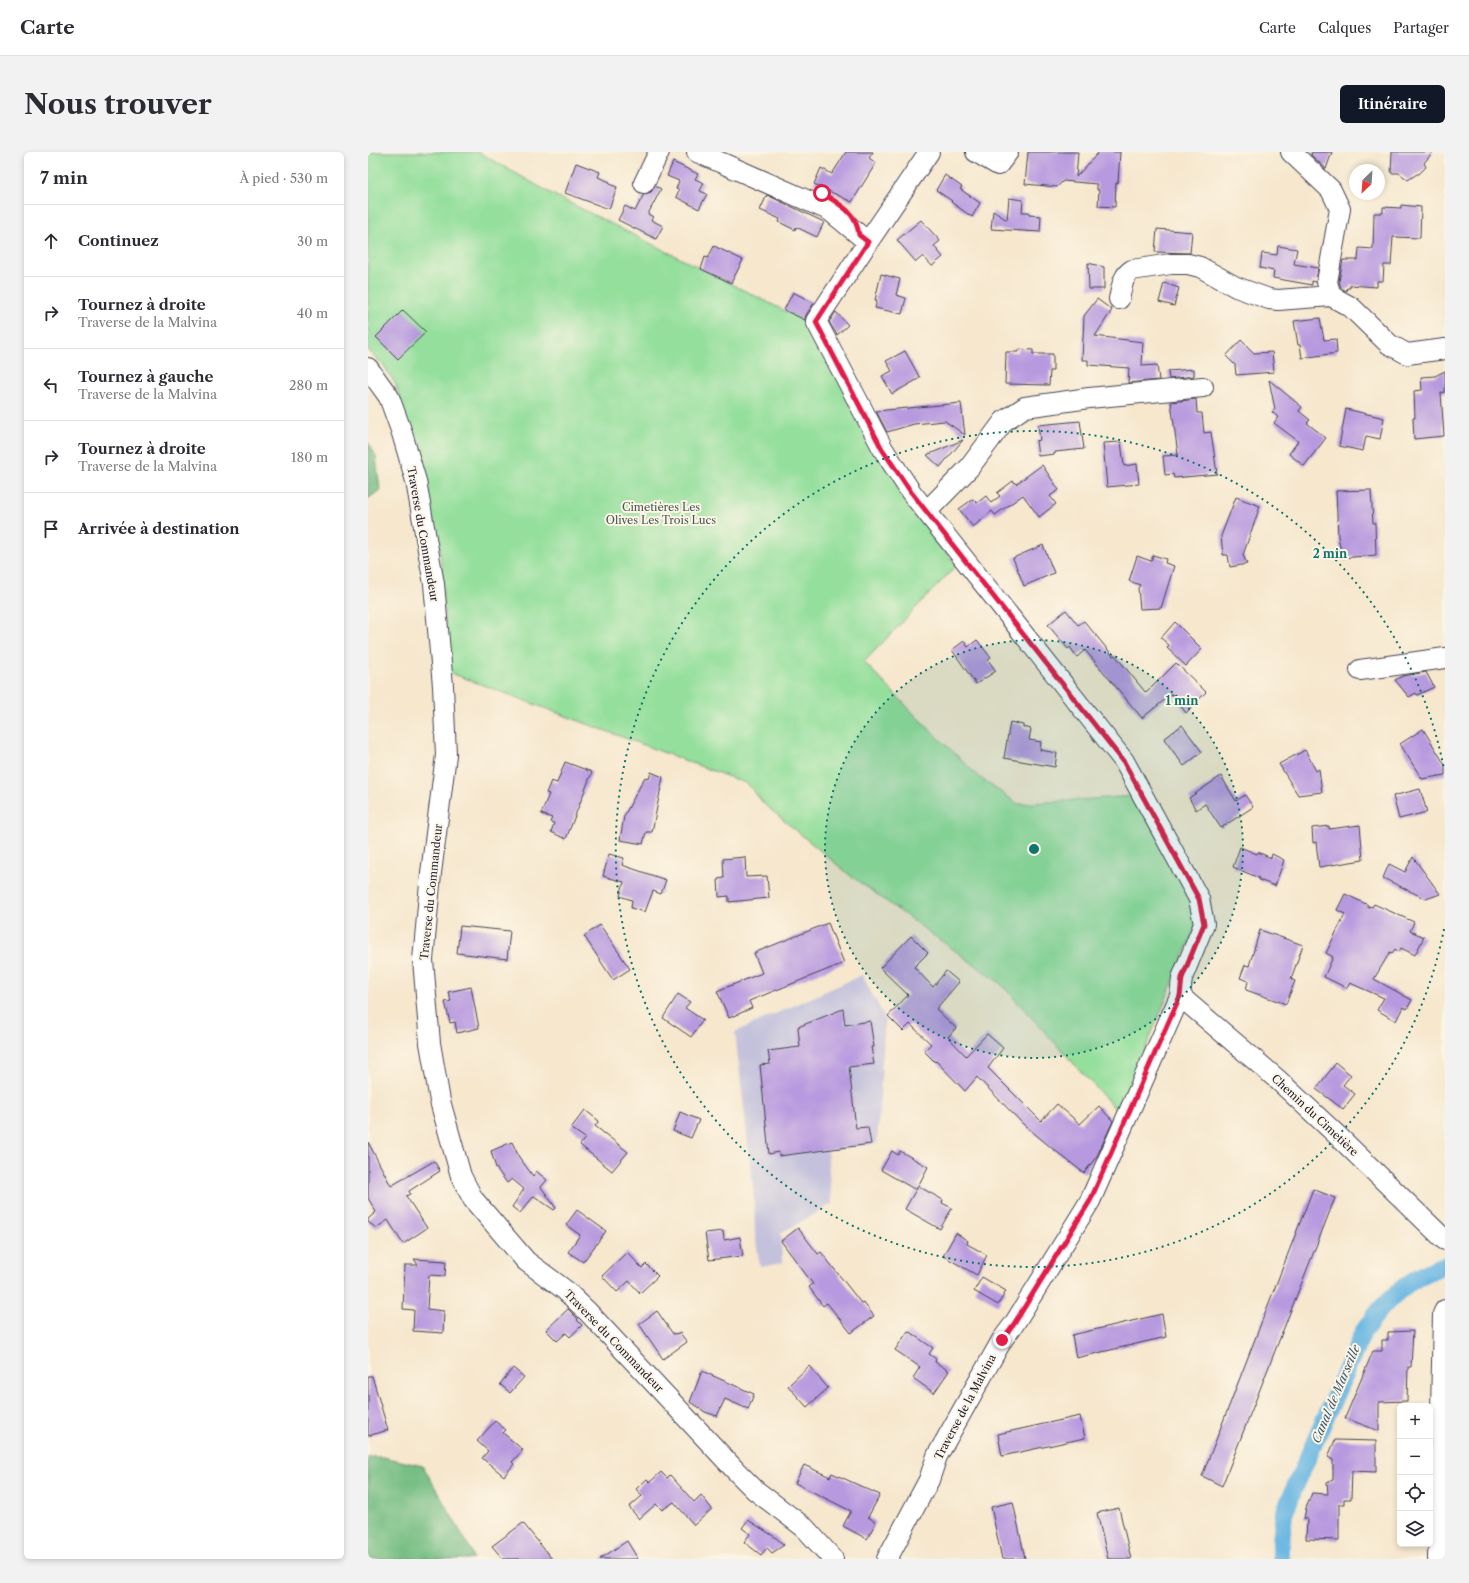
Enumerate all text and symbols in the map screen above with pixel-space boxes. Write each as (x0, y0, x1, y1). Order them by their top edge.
text: Carte (20, 16, 75, 39)
text: Carte (1259, 19, 1296, 37)
text: Calques (1318, 19, 1371, 37)
text: Partager (1393, 19, 1449, 37)
button: Itinéraire (1340, 85, 1445, 123)
text: Nous trouver (24, 87, 212, 121)
north arrow (1349, 164, 1385, 200)
text: 7 min (40, 168, 88, 188)
text: À pied · 530 m (240, 170, 328, 186)
route start (813, 184, 831, 202)
icon: ahead (40, 230, 62, 252)
text: Continuez (78, 231, 159, 250)
text: 30 m (297, 233, 328, 249)
text: Tournez à droite (78, 295, 206, 314)
icon: right (40, 302, 62, 324)
text: 40 m (297, 305, 328, 321)
text: Traverse de la Malvina (78, 314, 217, 330)
text: Tournez à gauche (78, 367, 214, 386)
icon: left (40, 374, 62, 396)
text: 280 m (289, 377, 328, 393)
text: Traverse de la Malvina (78, 386, 217, 402)
text: Tournez à droite (78, 439, 206, 458)
icon: right (40, 446, 62, 468)
text: 180 m (291, 449, 328, 465)
text: Traverse de la Malvina (78, 458, 217, 474)
street label: Traverse du Commandeur (404, 465, 442, 603)
park label: Cimetières Les Olives Les Trois Lucs (606, 500, 716, 527)
icon: arrive (40, 518, 62, 540)
text: Arrivée à destination (78, 519, 240, 538)
text: 2 min (1313, 546, 1348, 561)
text: 1 min (1166, 693, 1199, 708)
street label: Traverse du Commandeur (417, 823, 445, 961)
centre of rings (1027, 842, 1041, 856)
street label: Chemin du Cimetière (1269, 1071, 1361, 1159)
street label: Traverse du Commandeur (561, 1287, 667, 1395)
route end (993, 1331, 1011, 1349)
water label: Canal de Marseille (1308, 1341, 1363, 1445)
street label: Traverse de la Malvina (931, 1352, 999, 1462)
map controls (1397, 1403, 1433, 1547)
button: + (1397, 1403, 1433, 1439)
button: − (1397, 1439, 1433, 1475)
button: locate (1397, 1475, 1433, 1511)
button: layers (1397, 1511, 1433, 1547)

